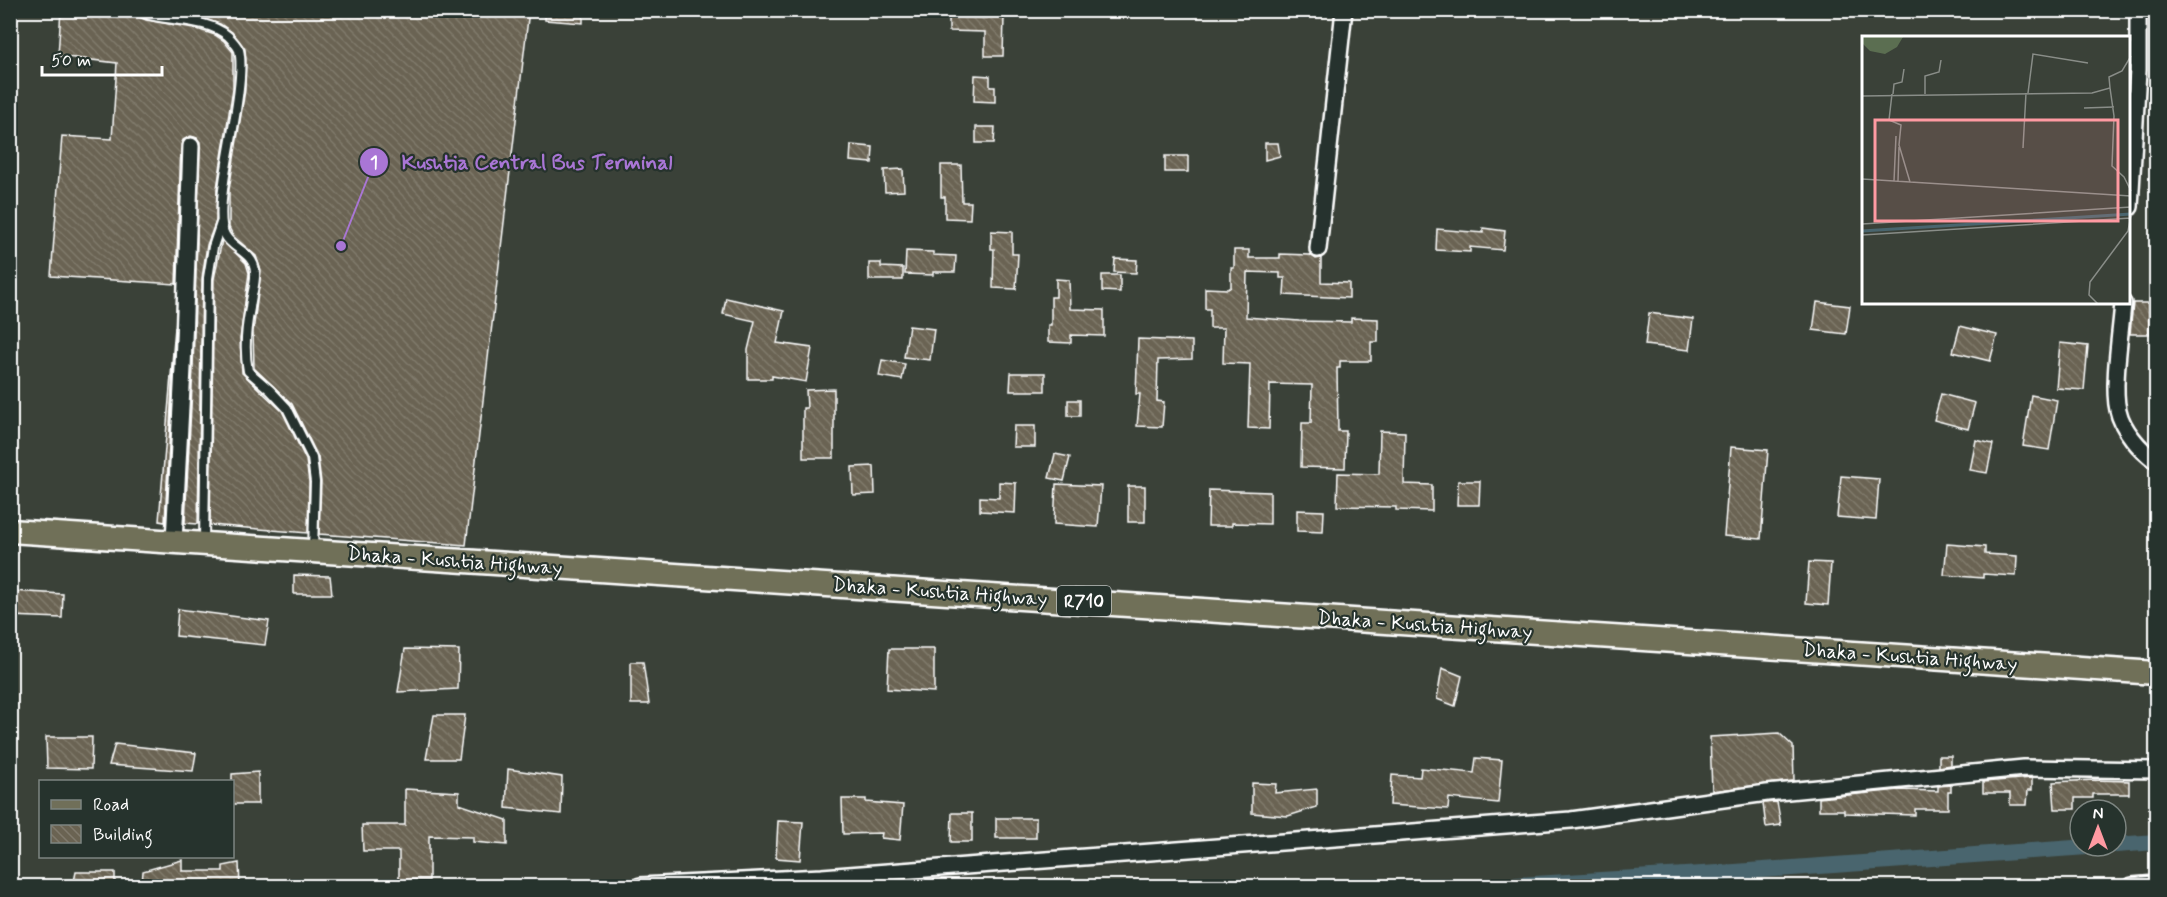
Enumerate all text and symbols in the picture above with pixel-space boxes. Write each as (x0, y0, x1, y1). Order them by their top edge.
inset map (1862, 36, 2131, 304)
scale bar (42, 39, 162, 77)
text: 50 m (51, 49, 91, 73)
callout: Kushtia Central Bus Terminal (359, 142, 684, 181)
text: Kushtia Central Bus Terminal (402, 149, 672, 177)
text: 1 (370, 151, 378, 175)
street label: Dhaka - Kushtia Highway (346, 541, 563, 584)
street label: Dhaka - Kushtia Highway (831, 572, 1048, 615)
road number: R710 (1057, 586, 1111, 616)
street label: Dhaka - Kushtia Highway (1316, 605, 1533, 648)
street label: Dhaka - Kushtia Highway (1801, 637, 2018, 680)
legend (39, 780, 234, 858)
text: Road (93, 793, 129, 817)
north arrow (2068, 798, 2128, 858)
text: N (2093, 804, 2103, 825)
text: Building (93, 823, 153, 849)

